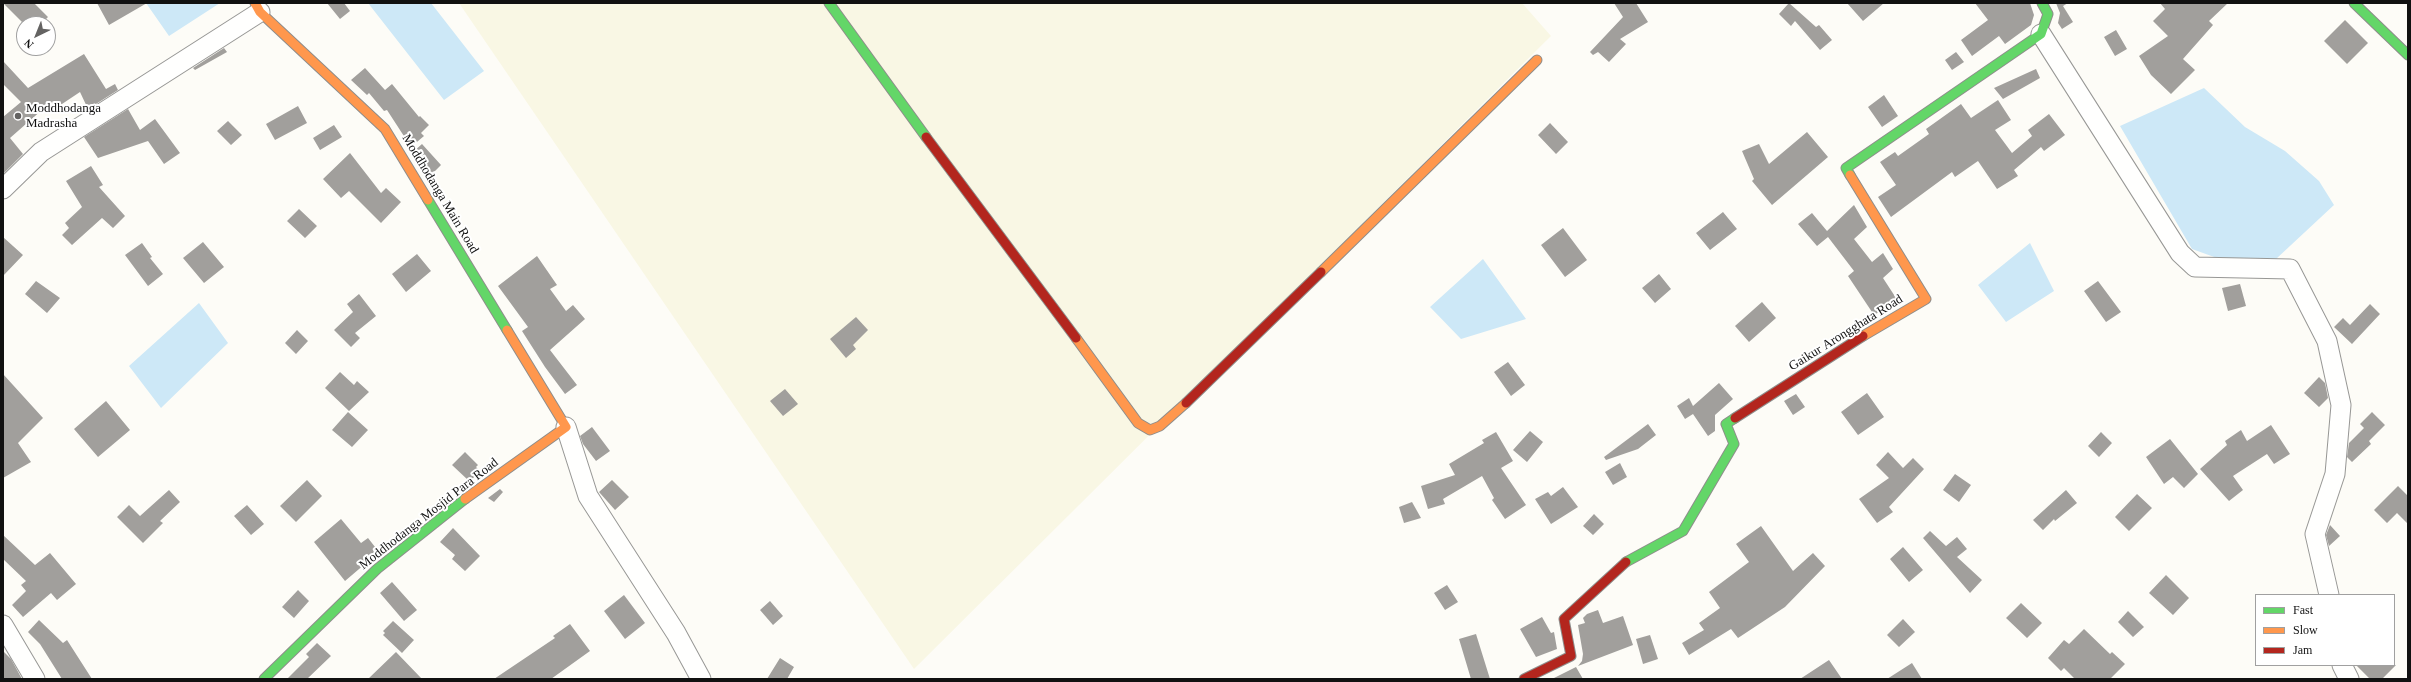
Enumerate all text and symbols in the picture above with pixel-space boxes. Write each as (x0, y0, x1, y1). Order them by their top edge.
north arrow (16, 16, 56, 56)
text: N (22, 37, 36, 51)
place label: Moddhodanga Madrasha (26, 101, 116, 132)
marker: Moddhodanga Madrasha (13, 111, 23, 121)
street label: Moddhodanga Main Road (392, 122, 488, 266)
street label: Gaikur Arongghata Road (1778, 286, 1914, 380)
street label: Moddhodanga Mosjid Para Road (346, 446, 512, 582)
legend (2255, 594, 2395, 666)
text: Fast (2293, 603, 2313, 617)
text: Slow (2293, 623, 2318, 637)
text: Jam (2293, 643, 2312, 657)

